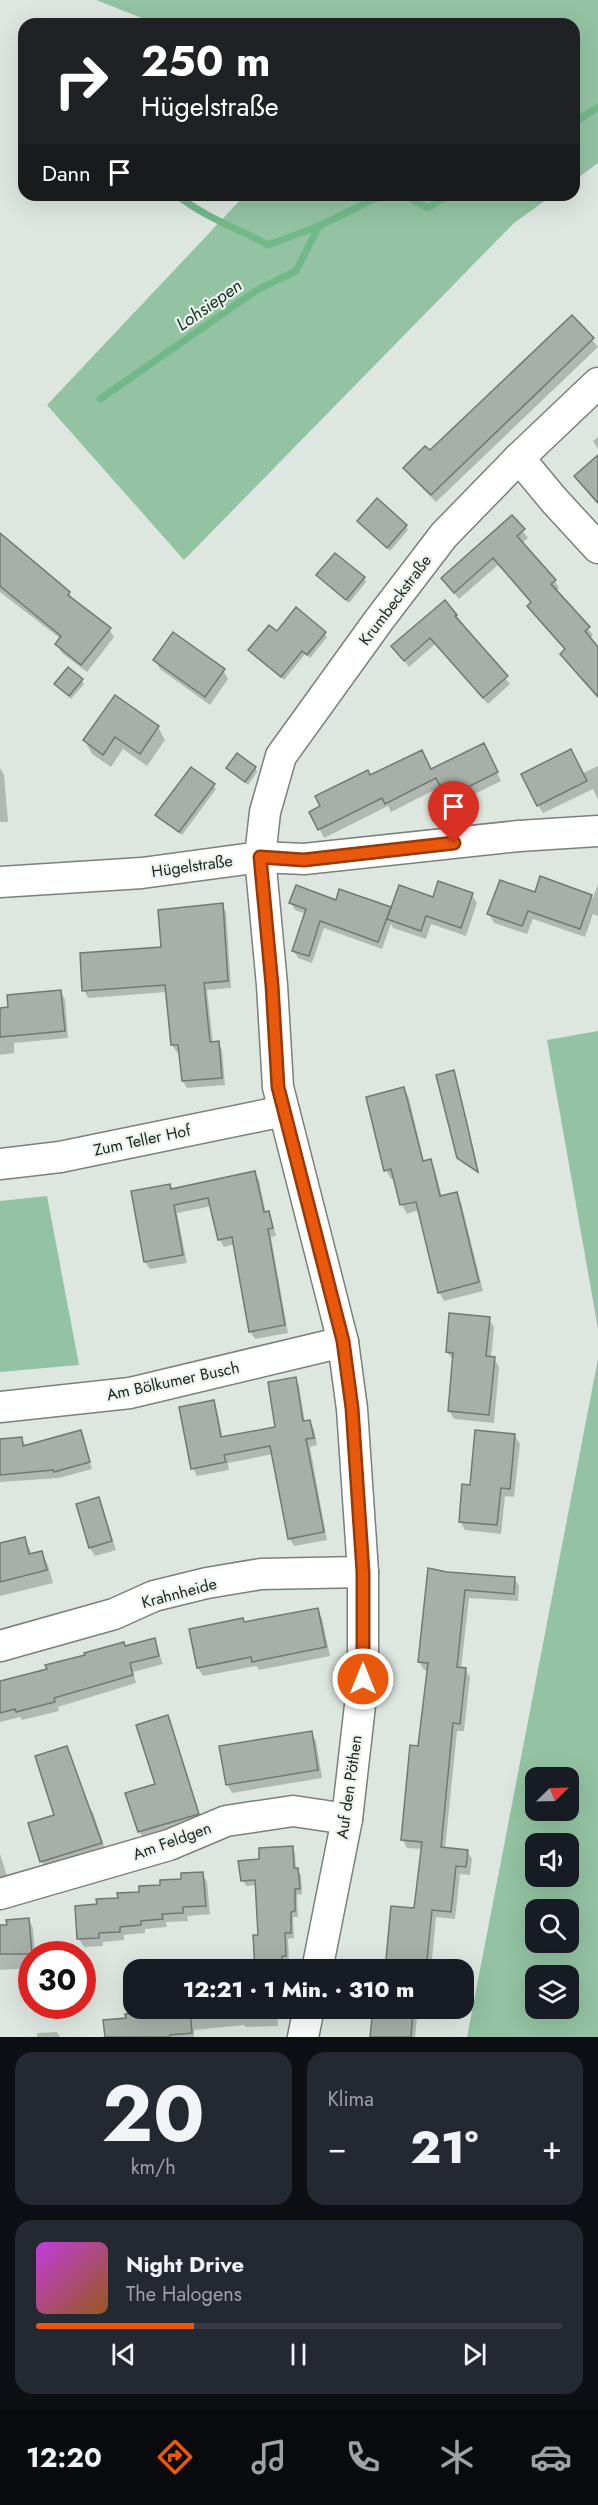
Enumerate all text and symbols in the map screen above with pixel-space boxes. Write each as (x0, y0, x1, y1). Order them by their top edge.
text: 250 m (141, 31, 271, 92)
icon: right (42, 42, 120, 120)
text: Hügelstraße (141, 87, 279, 126)
icon: arrive (103, 156, 136, 189)
text: Dann (42, 157, 91, 189)
water label: Lohsiepen (171, 273, 247, 337)
street label: Krumbeckstraße (353, 550, 437, 650)
pin (428, 781, 479, 843)
icon: arrive (437, 790, 470, 823)
street label: Hügelstraße (150, 849, 234, 883)
street label: Zum Teller Hof (91, 1118, 193, 1162)
street label: Am Bölkumer Busch (104, 1356, 242, 1406)
street label: Krahnheide (139, 1572, 219, 1614)
position arrow (331, 1647, 395, 1711)
street label: Auf den Pöthen (330, 1734, 368, 1840)
north arrow (525, 1767, 579, 1821)
map controls (525, 1767, 579, 2019)
street label: Am Feldgen (129, 1816, 215, 1866)
button: sound (525, 1833, 579, 1887)
button: search (525, 1899, 579, 1953)
speed limit sign: 30 (18, 1941, 96, 2019)
button: layers (525, 1965, 579, 2019)
text: 12:21 · 1 Min. · 310 m (183, 1973, 414, 2005)
text: 20 (102, 2058, 205, 2170)
text: Klima (328, 2085, 374, 2114)
text: 21° (410, 2115, 478, 2180)
text: − (328, 2124, 347, 2171)
text: + (542, 2124, 562, 2171)
text: km/h (131, 2153, 176, 2182)
text: Night Drive (126, 2248, 244, 2280)
text: The Halogens (126, 2280, 242, 2309)
icon: previous (107, 2338, 140, 2371)
icon: pause (282, 2338, 315, 2371)
icon: next (458, 2338, 491, 2371)
icon: directions (154, 2436, 196, 2478)
icon: music (248, 2436, 290, 2478)
icon: phone (342, 2436, 384, 2478)
icon: climate (436, 2436, 478, 2478)
icon: car (530, 2436, 572, 2478)
text: 12:20 (26, 2438, 102, 2477)

